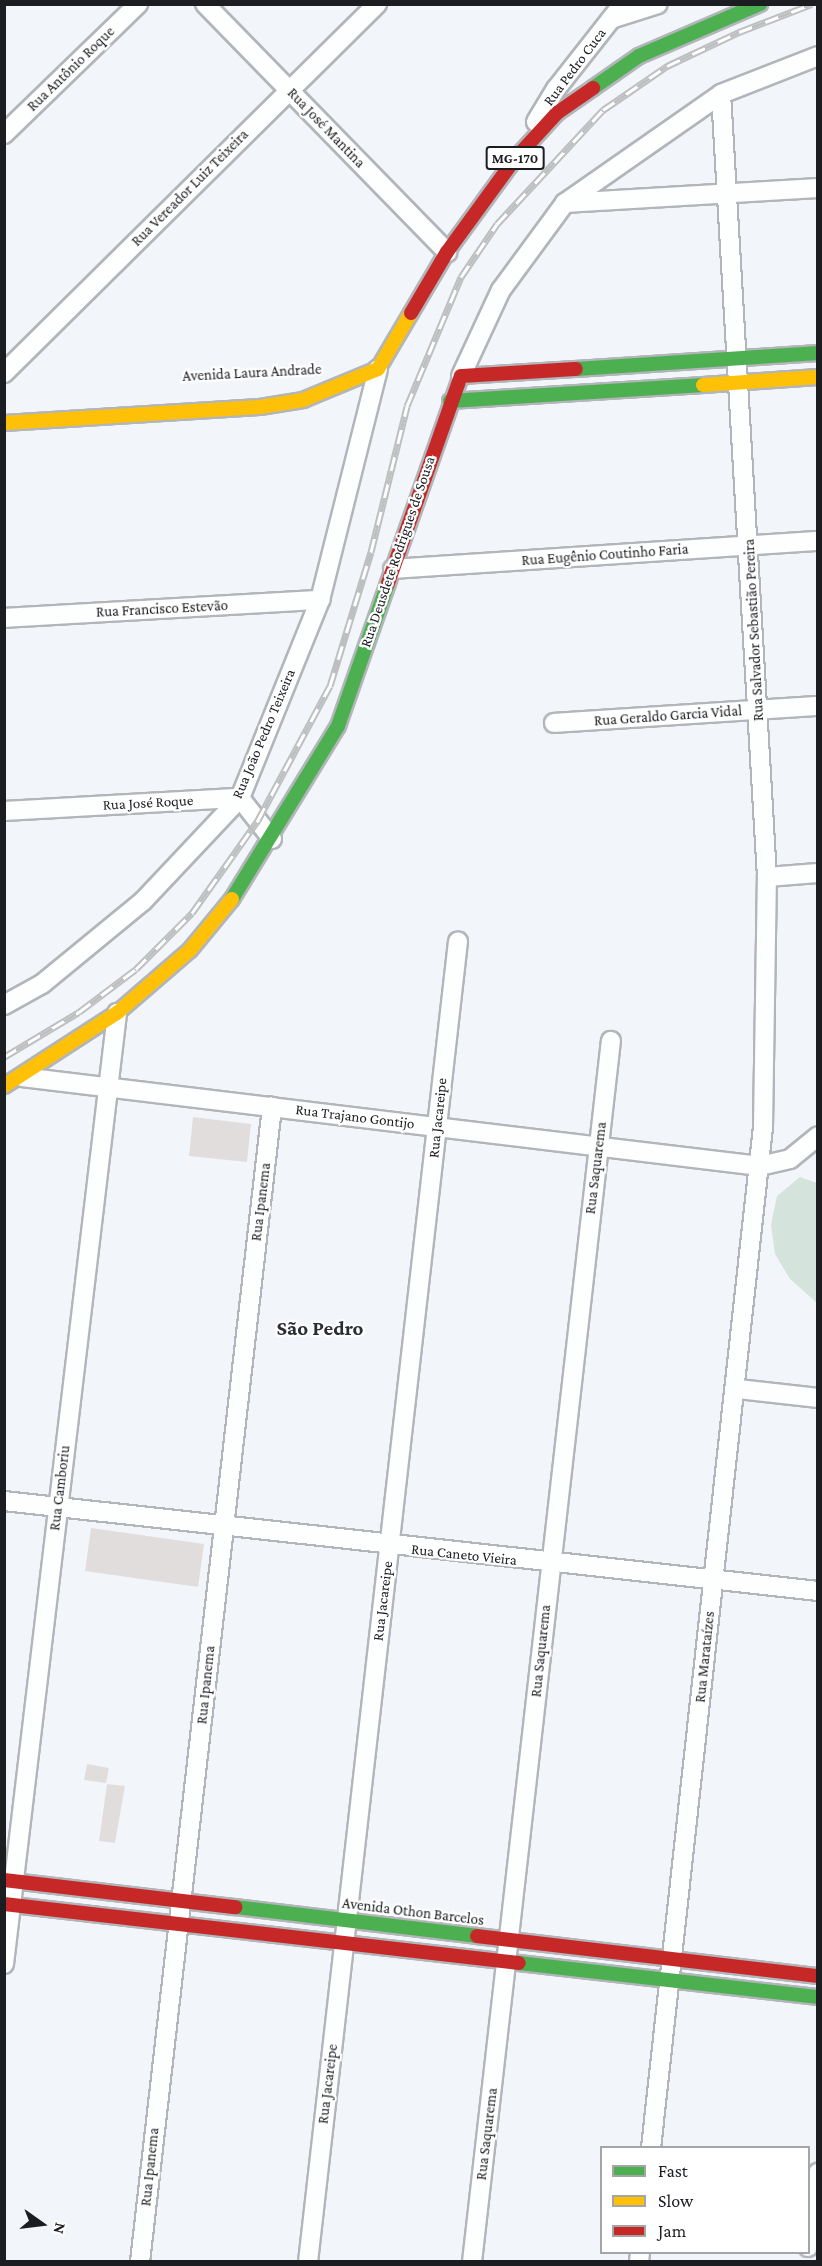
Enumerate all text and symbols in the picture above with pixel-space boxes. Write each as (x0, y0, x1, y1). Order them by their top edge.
street label: Rua Antônio Roque (23, 23, 119, 115)
street label: Rua Pedro Cuca (540, 25, 610, 109)
street label: Rua José Mantina (283, 84, 369, 172)
street label: Rua Vereador Luiz Teixeira (128, 126, 252, 250)
road number: MG-170 (485, 147, 545, 169)
street label: Avenida Laura Andrade (182, 360, 322, 386)
street label: Rua Deusdete Rodrigues de Sousa (357, 454, 439, 650)
street label: Rua Salvador Sebastião Pereira (740, 538, 768, 722)
street label: Rua Eugênio Coutinho Faria (521, 540, 689, 570)
street label: Rua Francisco Estevão (95, 597, 229, 621)
street label: Rua João Pedro Teixeira (229, 666, 299, 802)
street label: Rua Geraldo Garcia Vidal (593, 702, 743, 730)
street label: Rua José Roque (102, 792, 194, 814)
street label: Rua Jacareipe (425, 1077, 451, 1159)
street label: Rua Trajano Gontijo (294, 1101, 416, 1133)
street label: Rua Saquarema (581, 1121, 611, 1215)
street label: Rua Ipanema (247, 1162, 275, 1242)
district label: São Pedro (277, 1315, 363, 1341)
street label: Rua Camboriu (46, 1444, 74, 1532)
street label: Rua Caneto Vieira (410, 1541, 518, 1569)
street label: Rua Jacareipe (369, 1560, 397, 1642)
street label: Rua Saquarema (527, 1604, 555, 1698)
street label: Rua Marataízes (691, 1610, 719, 1704)
street label: Rua Ipanema (193, 1645, 219, 1725)
street label: Avenida Othon Barcelos (341, 1894, 485, 1930)
street label: Rua Jacareipe (314, 2043, 342, 2125)
street label: Rua Saquarema (472, 2087, 502, 2181)
street label: Rua Ipanema (137, 2127, 163, 2207)
legend (600, 2146, 810, 2254)
text: Fast (658, 2161, 688, 2181)
text: Slow (658, 2191, 693, 2211)
north arrow (12, 2194, 72, 2254)
text: N (50, 2221, 70, 2236)
text: Jam (658, 2221, 686, 2241)

